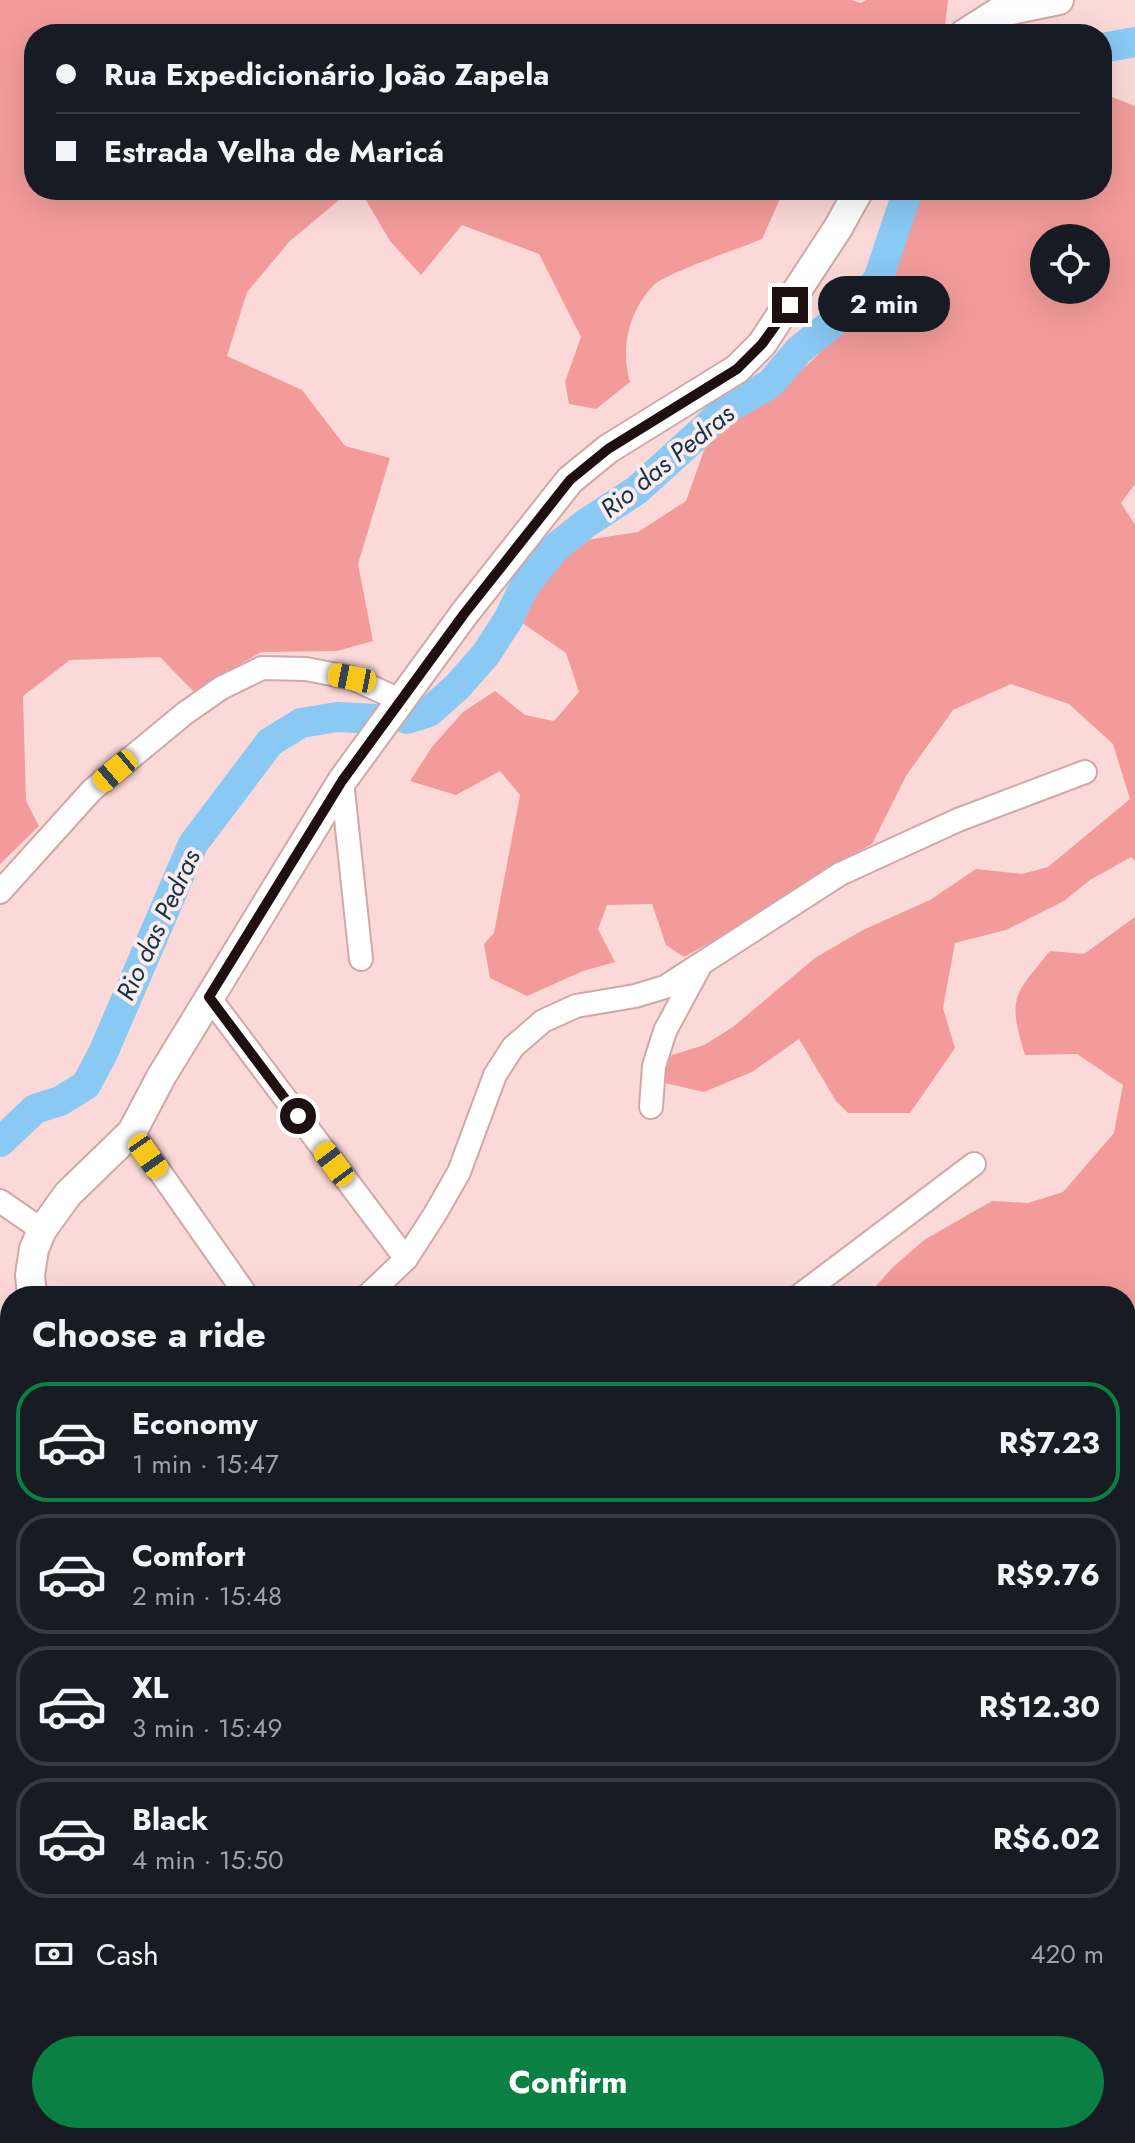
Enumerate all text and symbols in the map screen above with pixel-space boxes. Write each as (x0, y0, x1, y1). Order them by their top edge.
text: Rua Expedicionário João Zapela (104, 53, 549, 96)
text: Estrada Velha de Maricá (104, 130, 444, 173)
map controls (1030, 224, 1110, 304)
button: locate (1030, 224, 1110, 304)
callout: 2 min (818, 277, 950, 333)
text: 2 min (850, 285, 918, 323)
route end (772, 287, 808, 323)
water label: Rio das Pedras (592, 395, 743, 527)
car (326, 662, 378, 694)
car (89, 746, 141, 796)
water label: Rio das Pedras (106, 843, 210, 1007)
route start (280, 1098, 316, 1134)
car (124, 1129, 172, 1183)
car (310, 1138, 358, 1190)
text: Choose a ride (32, 1308, 266, 1360)
text: Economy (132, 1402, 258, 1445)
icon: car (36, 1406, 108, 1478)
text: R$7.23 (999, 1421, 1100, 1464)
text: 1 min · 15:47 (132, 1445, 279, 1483)
text: Comfort (132, 1534, 245, 1577)
icon: car (36, 1538, 108, 1610)
text: R$9.76 (996, 1553, 1100, 1596)
text: 2 min · 15:48 (132, 1577, 282, 1615)
text: XL (132, 1666, 168, 1709)
icon: car (36, 1670, 108, 1742)
text: R$12.30 (979, 1685, 1100, 1728)
text: 3 min · 15:49 (132, 1709, 282, 1747)
text: Black (132, 1798, 208, 1841)
icon: car (36, 1802, 108, 1874)
text: R$6.02 (993, 1817, 1100, 1860)
text: 4 min · 15:50 (132, 1841, 283, 1879)
icon: cash (32, 1932, 76, 1976)
text: Cash (96, 1933, 159, 1976)
text: 420 m (1030, 1935, 1104, 1973)
button: Confirm (32, 2036, 1104, 2128)

